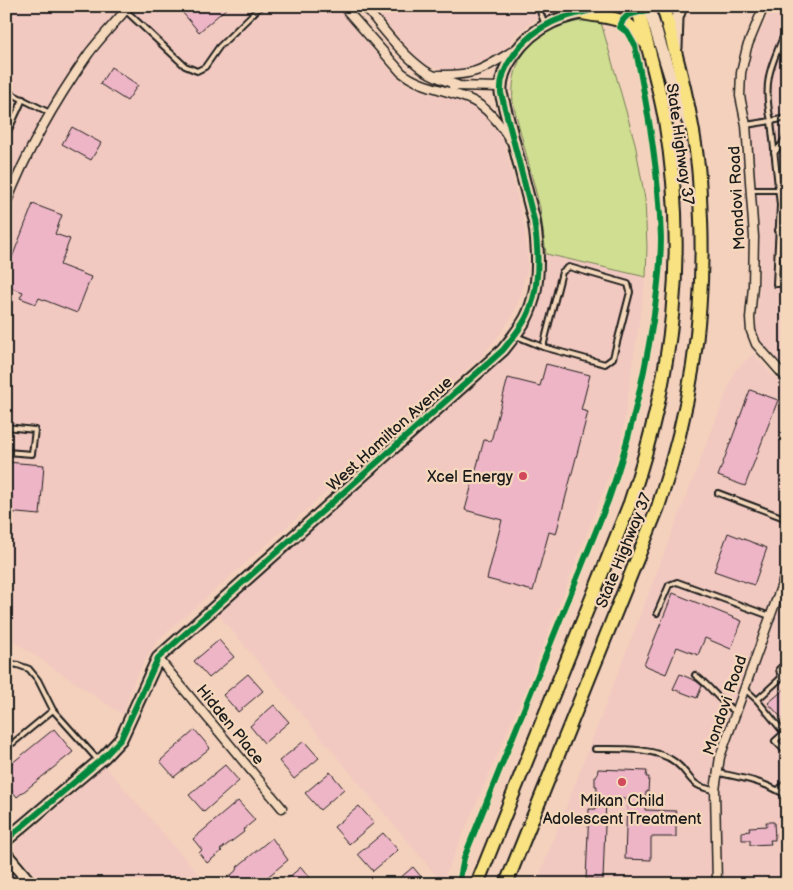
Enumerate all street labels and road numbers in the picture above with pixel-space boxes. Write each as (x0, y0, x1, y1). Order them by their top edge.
street label: State Highway 37 (662, 82, 697, 206)
street label: Mondovi Road (725, 145, 750, 251)
street label: West Hamilton Avenue (323, 372, 457, 495)
street label: State Highway 37 (593, 490, 656, 611)
street label: Mondovi Road (699, 653, 751, 758)
street label: Hidden Place (192, 681, 268, 769)

